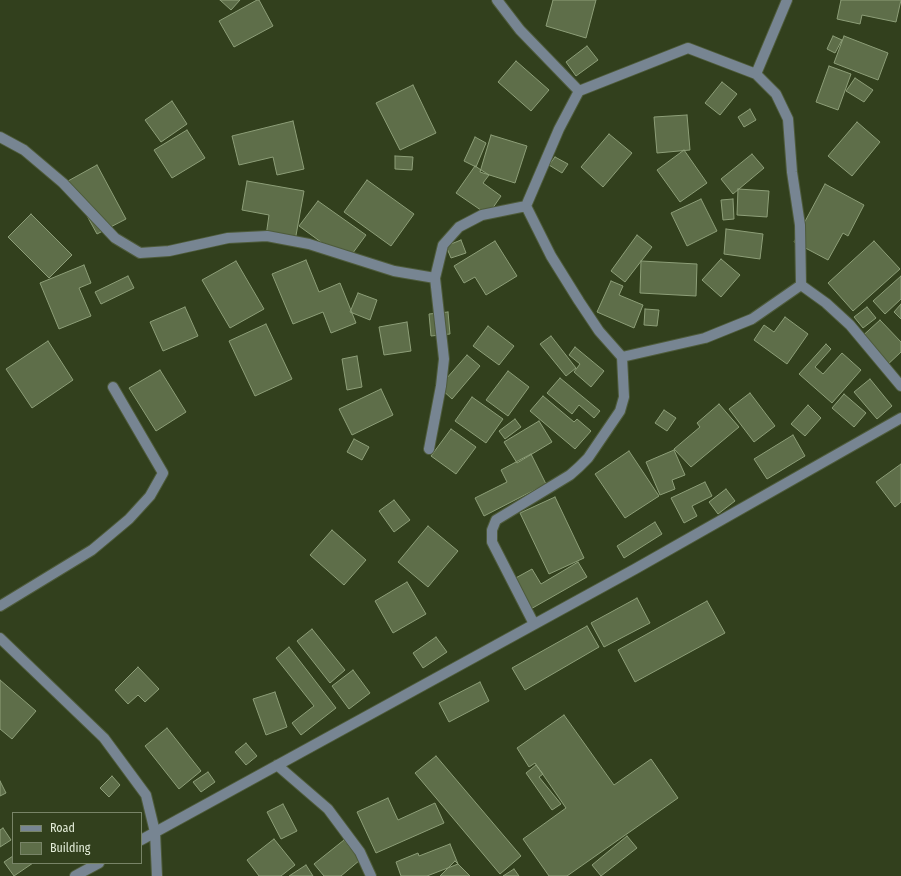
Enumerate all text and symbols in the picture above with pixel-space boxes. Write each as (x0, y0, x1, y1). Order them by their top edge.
legend (12, 812, 142, 864)
text: Road (50, 821, 75, 835)
text: Building (50, 841, 90, 855)

